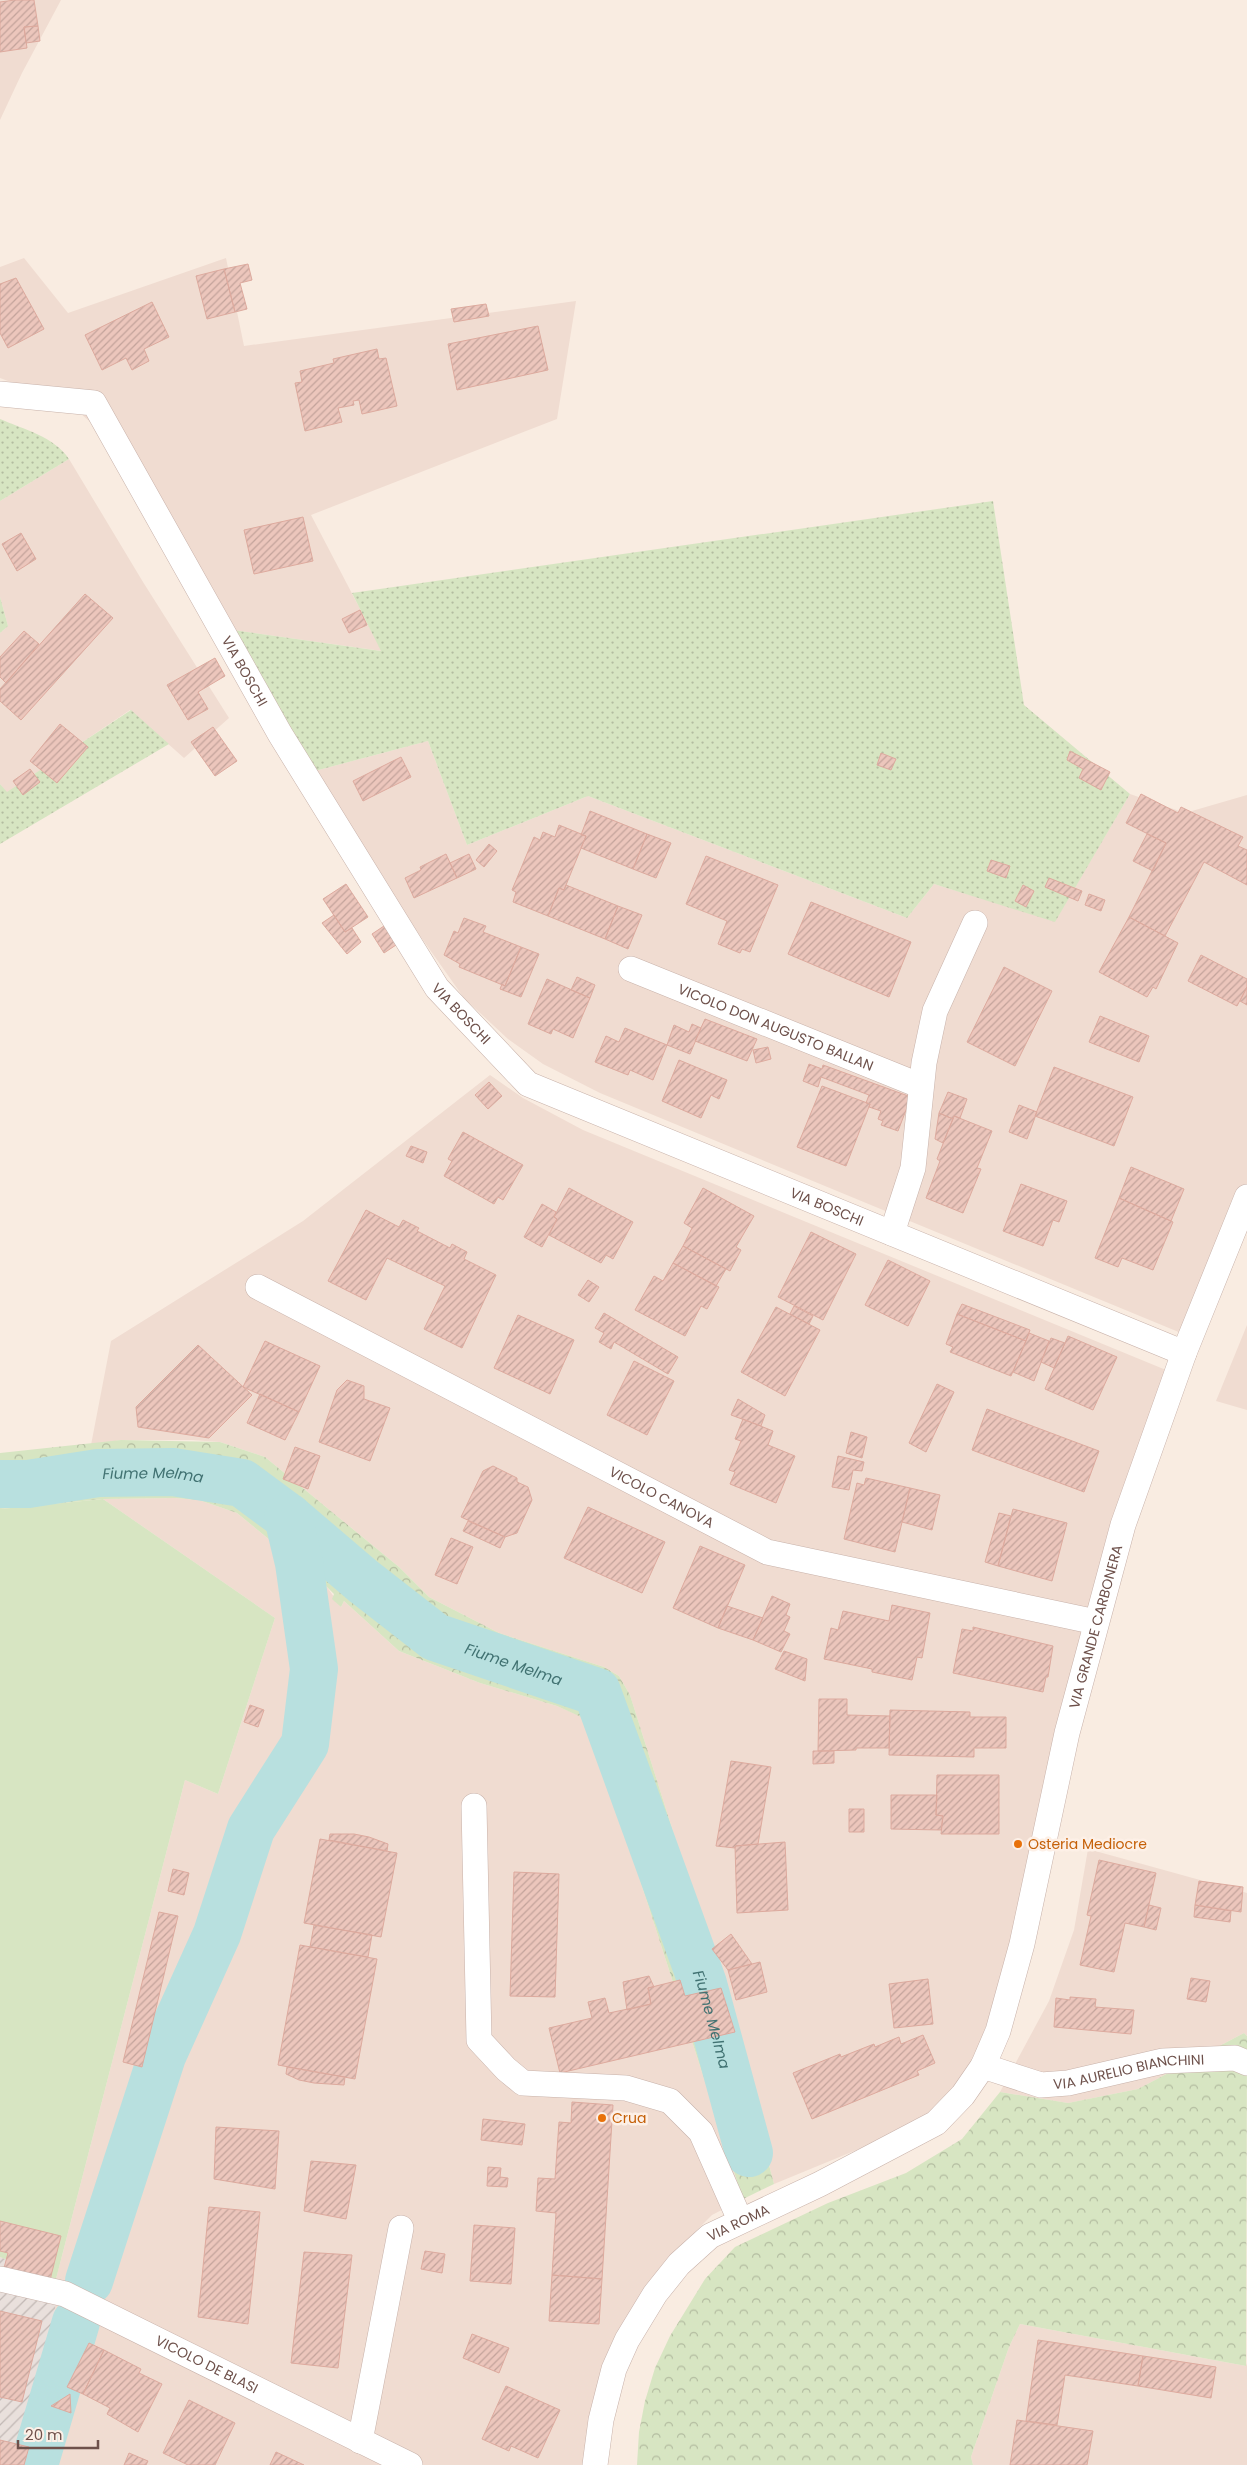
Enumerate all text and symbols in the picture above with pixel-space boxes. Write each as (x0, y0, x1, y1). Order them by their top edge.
street label: VIA BOSCHI (217, 632, 272, 710)
street label: VIA BOSCHI (427, 978, 495, 1049)
street label: VICOLO DON AUGUSTO BALLAN (675, 979, 876, 1076)
street label: VIA BOSCHI (787, 1183, 867, 1231)
water label: Fiume Melma (102, 1461, 205, 1487)
street label: VICOLO CANOVA (606, 1462, 717, 1533)
street label: VIA GRANDE CARBONERA (1064, 1542, 1127, 1711)
water label: Fiume Melma (462, 1637, 565, 1690)
place label: Osteria Mediocre (1028, 1834, 1147, 1854)
marker: Osteria Mediocre (1012, 1838, 1024, 1850)
water label: Fiume Melma (688, 1967, 736, 2071)
street label: VIA AURELIO BIANCHINI (1052, 2049, 1205, 2094)
place label: Crua (612, 2108, 646, 2128)
marker: Crua (596, 2112, 608, 2124)
street label: VIA ROMA (704, 2199, 773, 2246)
street label: VICOLO DE BLASI (152, 2330, 262, 2398)
scale bar (18, 2418, 98, 2450)
text: 20 m (25, 2424, 63, 2445)

